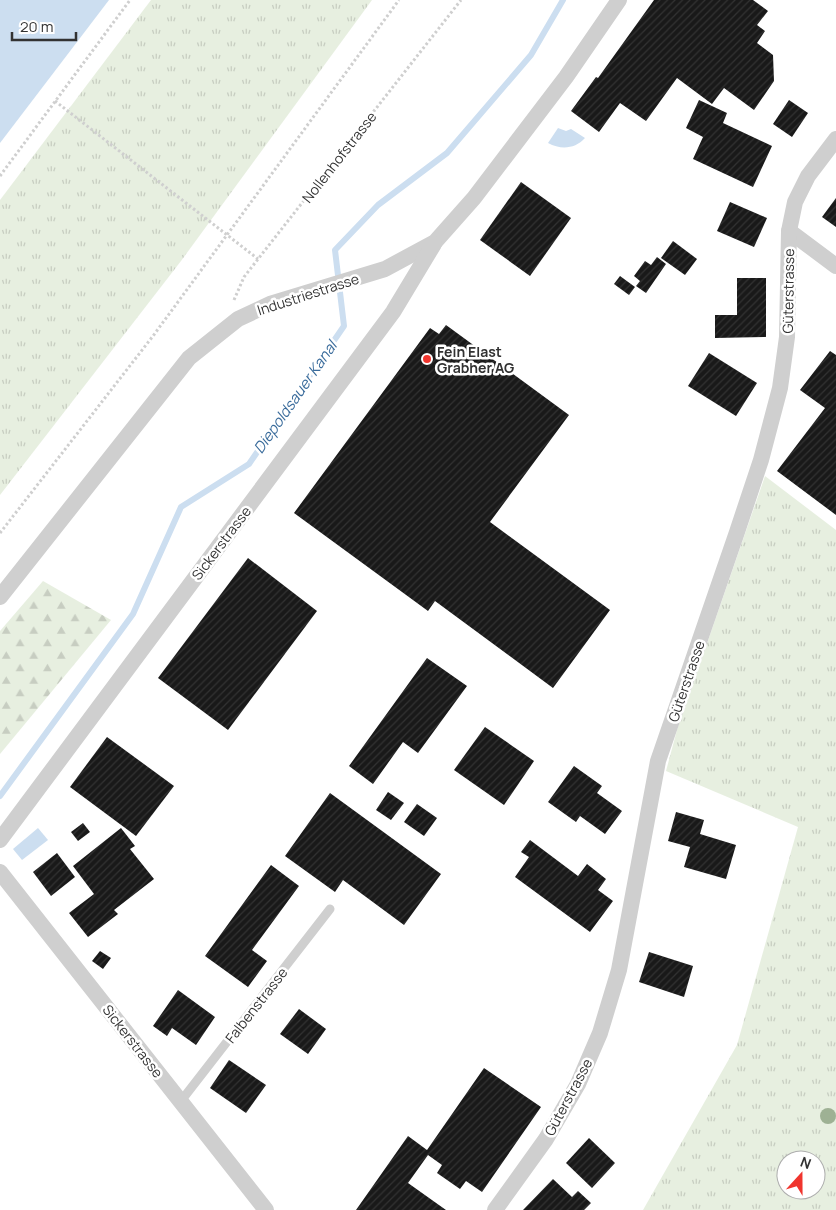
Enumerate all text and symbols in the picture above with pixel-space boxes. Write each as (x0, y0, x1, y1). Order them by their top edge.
scale bar (12, 10, 76, 42)
text: 20 m (20, 16, 53, 37)
street label: Nollenhofstrasse (297, 108, 381, 206)
street label: Güterstrasse (778, 248, 798, 334)
street label: Industriestrasse (255, 269, 361, 319)
water label: Diepoldsauer Kanal (248, 335, 343, 457)
place label: Fein Elast Grabher AG (437, 342, 514, 377)
marker: Fein Elast Grabher AG (421, 353, 433, 365)
street label: Sickerstrasse (187, 502, 255, 584)
street label: Güterstrasse (663, 638, 709, 724)
street label: Falbenstrasse (221, 963, 291, 1047)
street label: Sickerstrasse (98, 1001, 168, 1081)
street label: Güterstrasse (540, 1055, 596, 1139)
north arrow (776, 1150, 826, 1200)
text: N (798, 1152, 814, 1173)

